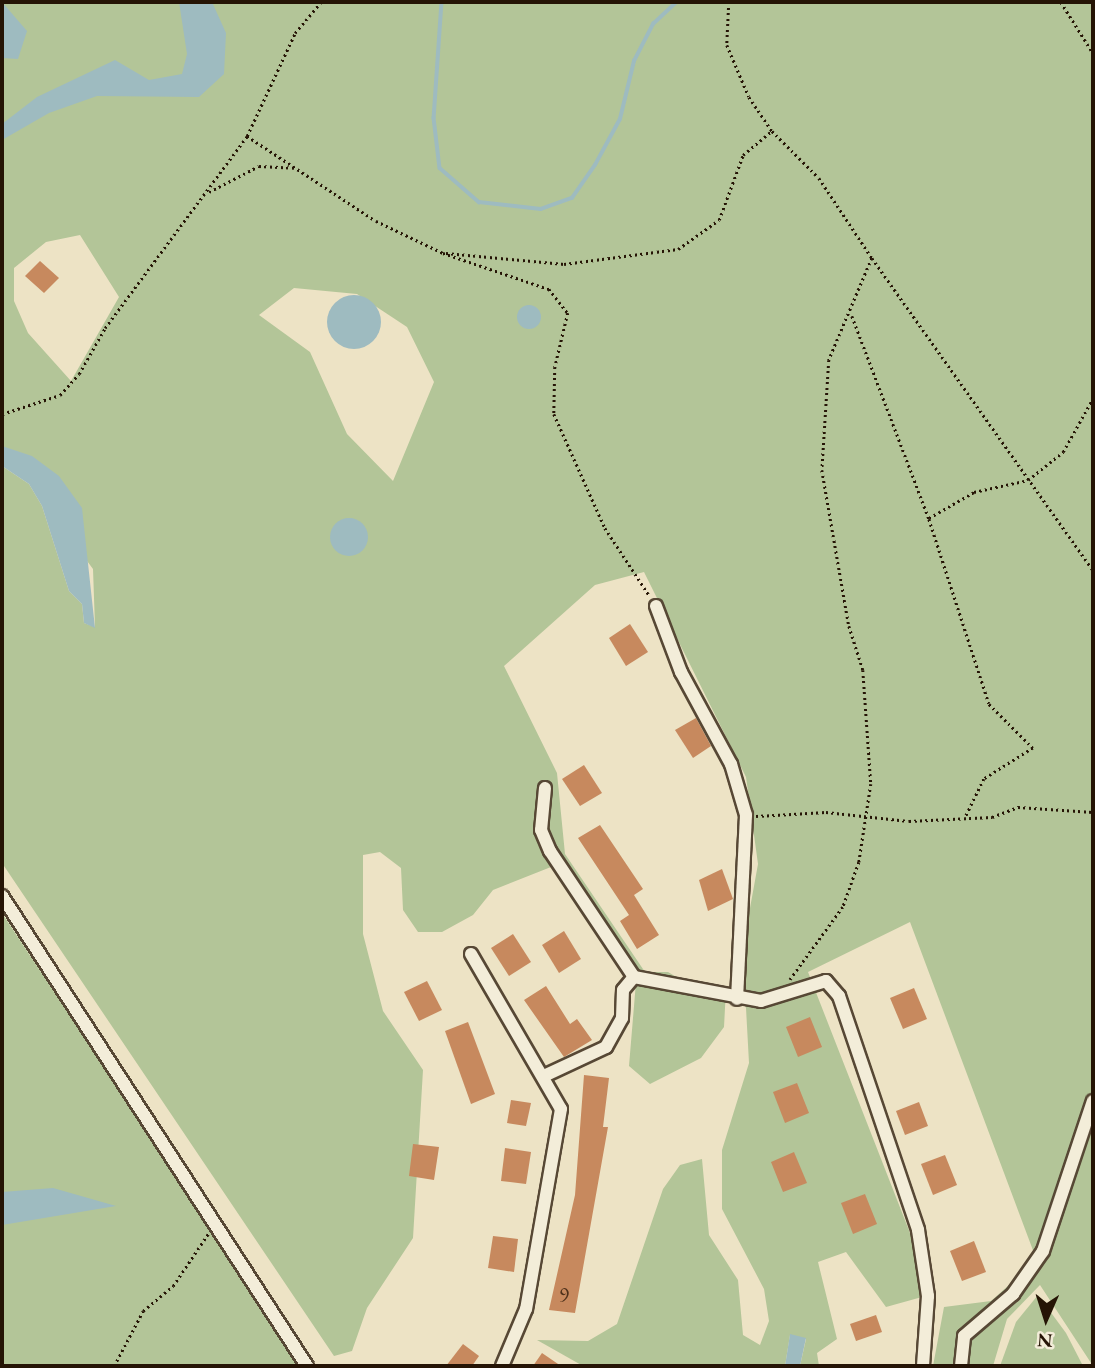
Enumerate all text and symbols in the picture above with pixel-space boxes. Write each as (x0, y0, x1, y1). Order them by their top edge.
house number: 9 (559, 1282, 569, 1308)
north arrow (1011, 1284, 1081, 1354)
text: N (1037, 1328, 1053, 1353)

